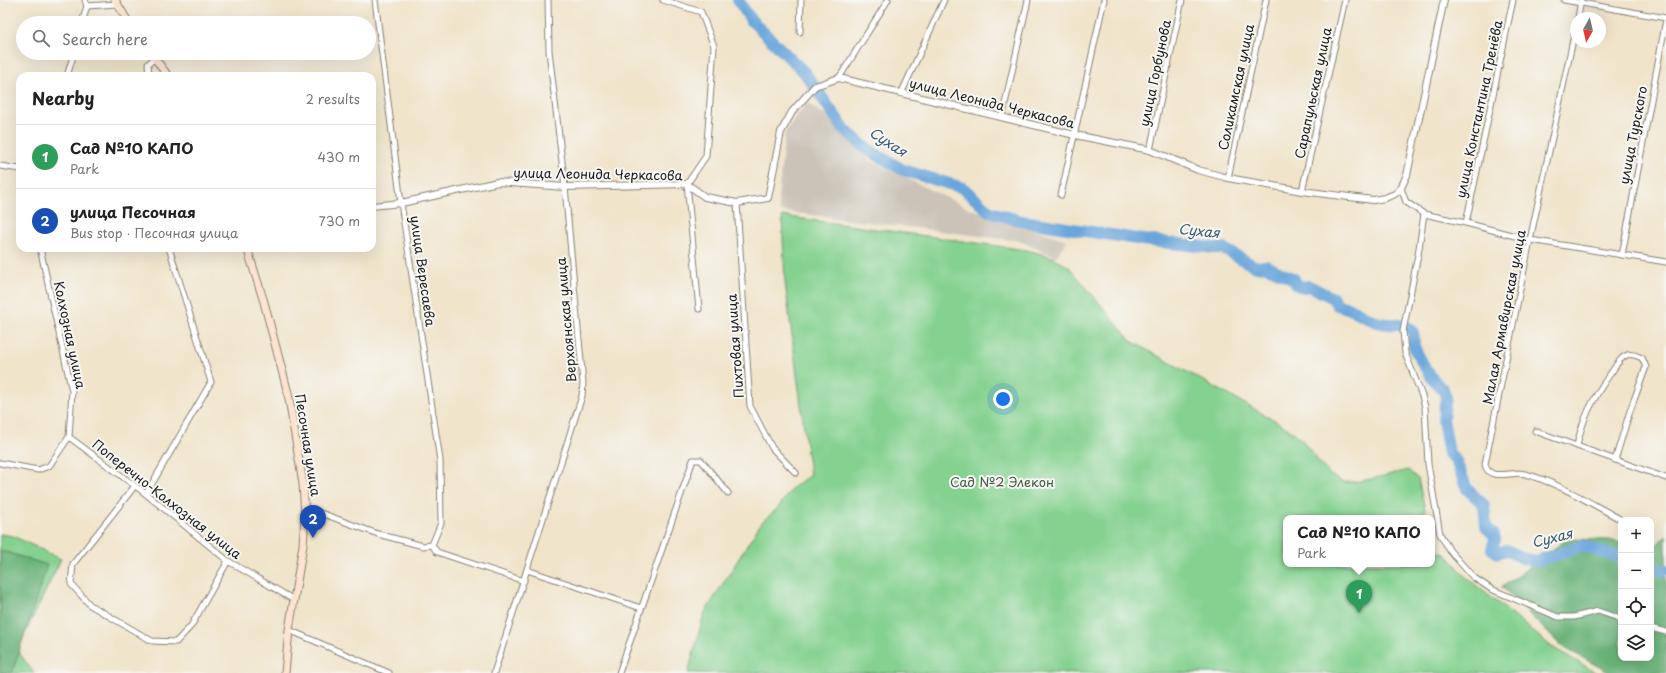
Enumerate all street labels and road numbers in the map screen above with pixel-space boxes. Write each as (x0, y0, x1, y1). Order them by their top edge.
street label: улица Горбунова (1134, 17, 1175, 128)
street label: улица Константина Тренёва (1450, 17, 1507, 200)
street label: Соликамская улица (1213, 21, 1258, 152)
street label: Сарапульская улица (1289, 25, 1336, 160)
street label: улица Леонида Черкасова (908, 73, 1078, 132)
street label: улица Турского (1614, 84, 1651, 186)
street label: улица Леонида Черкасова (513, 163, 684, 184)
street label: улица Вересаева (406, 214, 441, 329)
street label: Малая Армавирская улица (1477, 227, 1530, 406)
street label: Верхоянская улица (551, 256, 580, 383)
street label: Колхозная улица (50, 279, 91, 391)
street label: Пихтовая улица (721, 293, 748, 399)
street label: Песочная улица (291, 392, 326, 498)
street label: Поперечно-Колхозная улица (89, 434, 247, 563)

